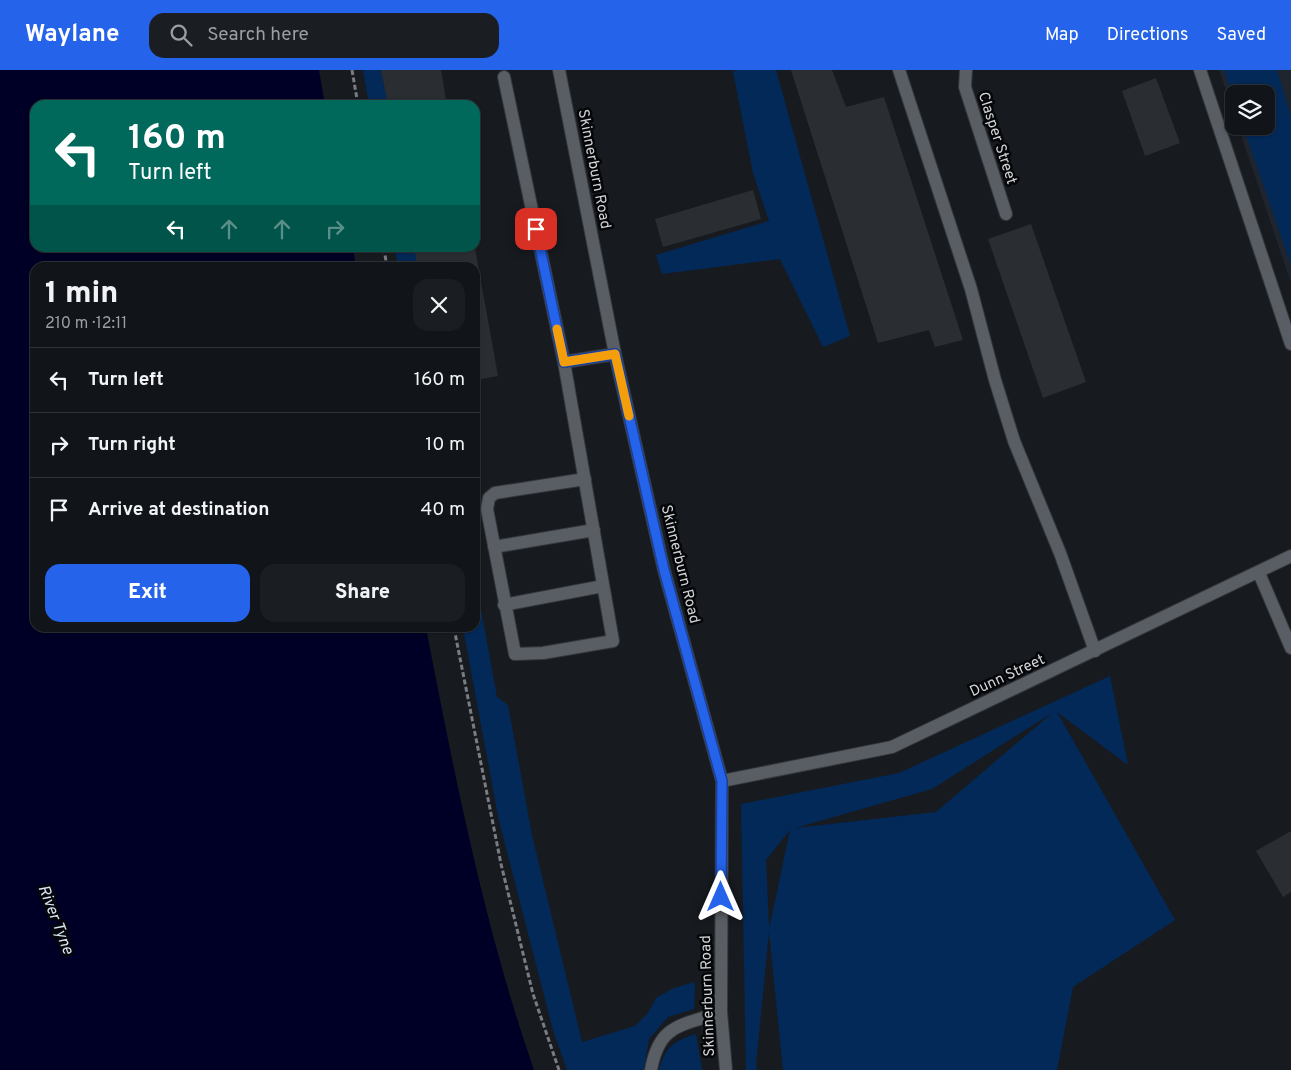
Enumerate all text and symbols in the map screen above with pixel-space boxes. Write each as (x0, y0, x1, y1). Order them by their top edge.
search box (149, 13, 499, 58)
text: Waylane (25, 20, 119, 50)
icon: search (167, 21, 195, 49)
text: Search here (207, 23, 309, 47)
text: Map (1045, 24, 1079, 47)
text: Directions (1107, 24, 1189, 47)
text: Saved (1217, 24, 1266, 47)
map controls (1225, 85, 1275, 135)
button: layers (1225, 85, 1275, 135)
street label: Clasper Street (973, 90, 1020, 187)
street label: Skinnerburn Road (573, 108, 614, 231)
text: 160 m (128, 117, 226, 161)
icon: left (45, 120, 110, 185)
text: Turn left (128, 160, 211, 187)
pin (515, 208, 557, 250)
icon: left (162, 215, 190, 243)
icon: ahead (215, 215, 243, 243)
icon: ahead (268, 215, 296, 243)
icon: right (321, 215, 349, 243)
icon: arrive (522, 215, 550, 243)
text: 1 min (45, 276, 118, 313)
button: close (413, 279, 465, 331)
text: 210 m · 12:11 (45, 314, 127, 334)
icon: left (45, 366, 73, 394)
text: Turn left (88, 368, 164, 392)
text: 160 m (414, 368, 465, 392)
icon: right (45, 431, 73, 459)
text: Turn right (88, 433, 176, 457)
text: 10 m (425, 433, 465, 457)
icon: arrive (45, 496, 73, 524)
text: Arrive at destination (88, 498, 269, 522)
text: 40 m (420, 498, 465, 522)
street label: Skinnerburn Road (656, 503, 703, 626)
button: Exit (45, 564, 250, 622)
button: Share (260, 564, 465, 622)
street label: Dunn Street (967, 651, 1048, 702)
position arrow (694, 870, 746, 922)
water label: River Tyne (33, 882, 78, 958)
street label: Skinnerburn Road (697, 935, 720, 1057)

